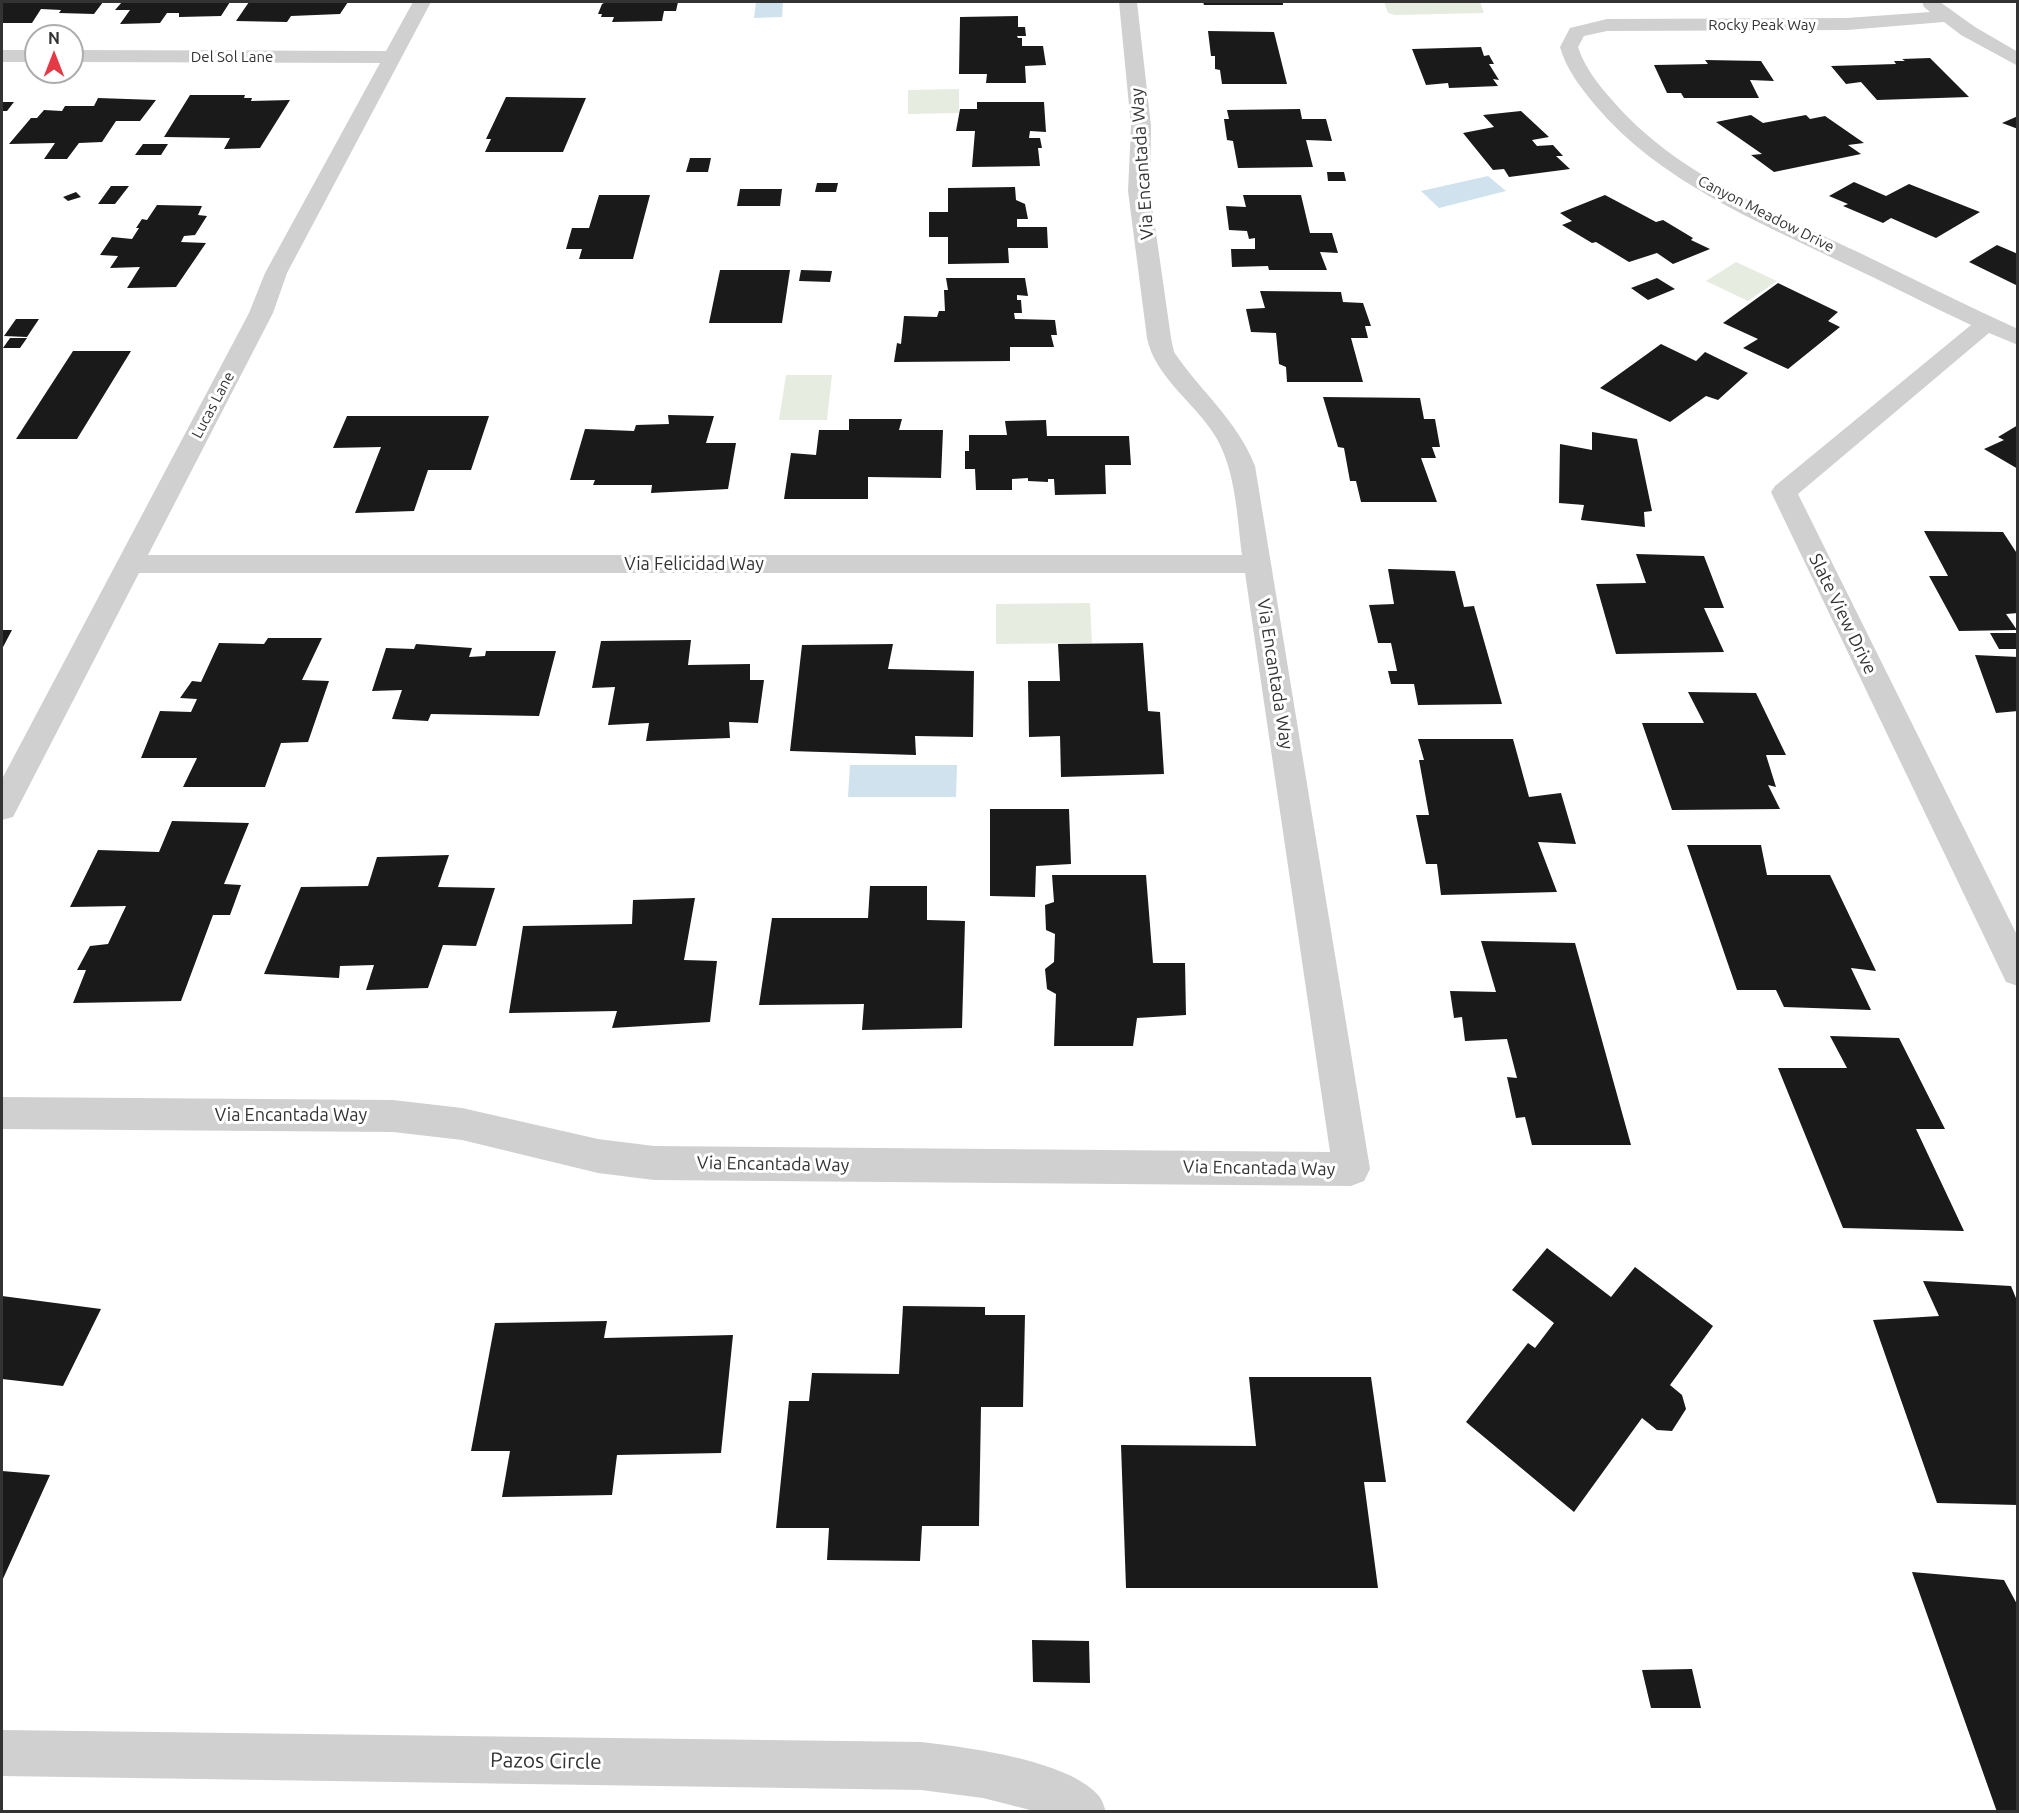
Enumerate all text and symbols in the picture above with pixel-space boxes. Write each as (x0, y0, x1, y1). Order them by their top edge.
street label: Rocky Peak Way (1708, 16, 1816, 34)
north arrow (24, 24, 84, 84)
text: N (48, 29, 60, 47)
street label: Del Sol Lane (191, 48, 273, 66)
street label: Via Encantada Way (1126, 87, 1158, 241)
street label: Canyon Meadow Drive (1695, 172, 1837, 256)
street label: Lucas Lane (188, 369, 238, 441)
street label: Slate View Drive (1804, 550, 1882, 678)
street label: Via Felicidad Way (624, 553, 764, 575)
street label: Via Encantada Way (1252, 597, 1298, 751)
street label: Via Encantada Way (215, 1104, 367, 1126)
street label: Via Encantada Way (697, 1152, 849, 1176)
street label: Via Encantada Way (1183, 1156, 1335, 1180)
street label: Pazos Circle (490, 1747, 602, 1775)

